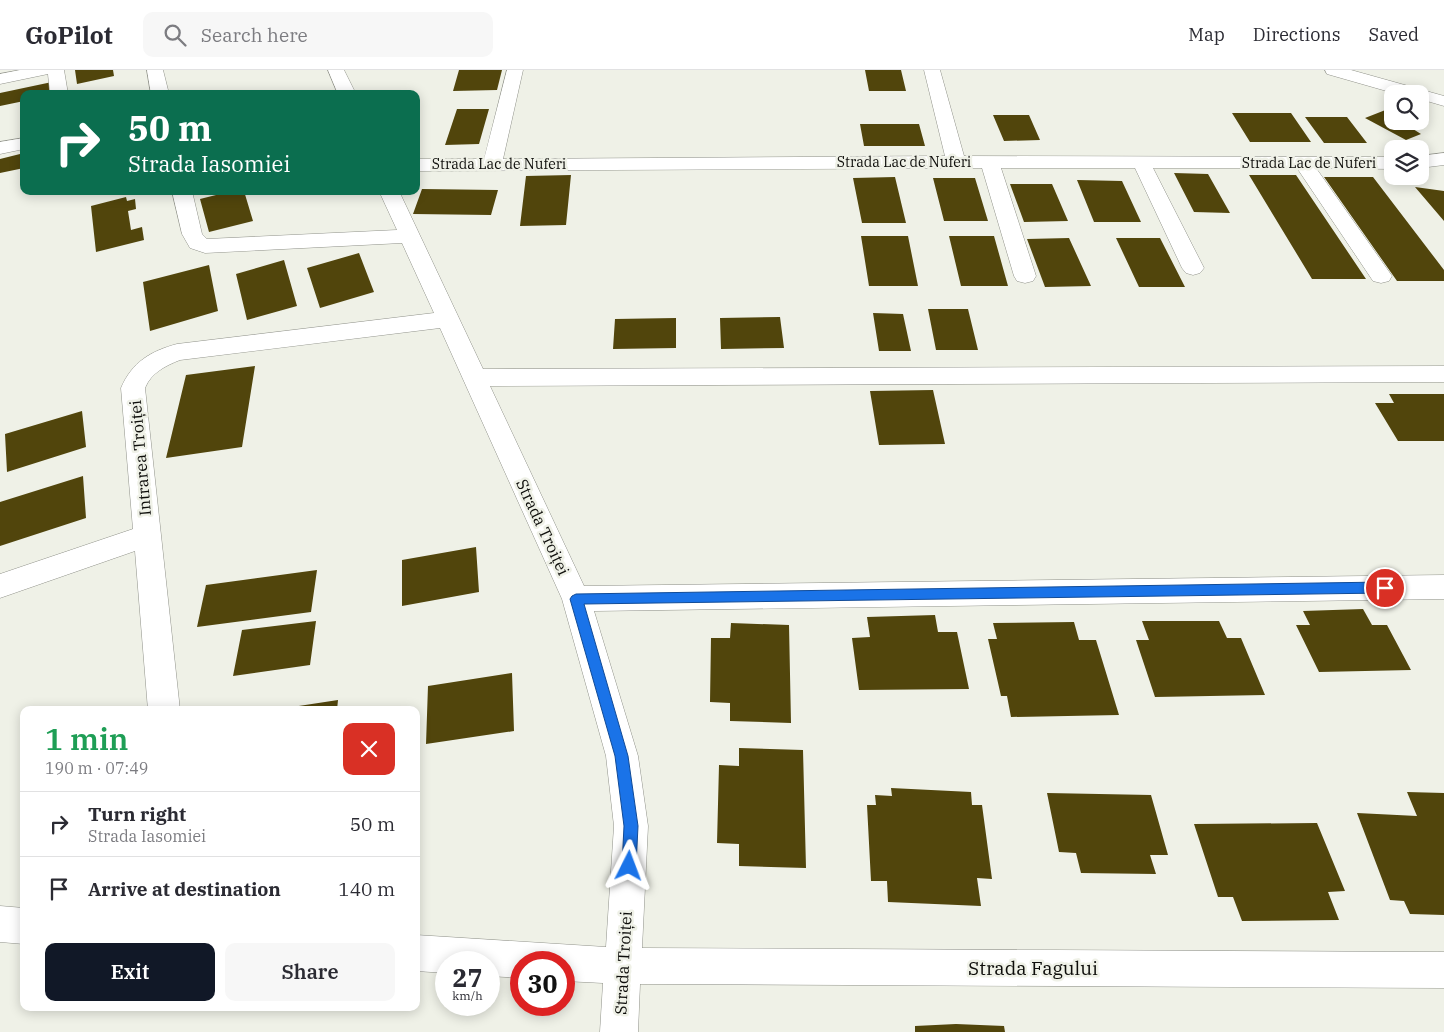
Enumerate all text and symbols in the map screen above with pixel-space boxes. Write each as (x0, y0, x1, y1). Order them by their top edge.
search box (143, 12, 493, 57)
text: GoPilot (25, 19, 113, 51)
icon: search (161, 21, 189, 49)
text: Search here (201, 23, 308, 47)
text: Map (1188, 23, 1225, 46)
text: Directions (1253, 23, 1341, 46)
text: Saved (1369, 23, 1419, 46)
map controls (1384, 85, 1429, 185)
button: search (1384, 85, 1429, 130)
text: 50 m (128, 105, 212, 151)
icon: right (45, 110, 110, 175)
button: layers (1384, 140, 1429, 185)
text: Strada Iasomiei (128, 149, 290, 178)
street label: Strada Lac de Nuferi (837, 153, 971, 171)
street label: Strada Lac de Nuferi (1242, 154, 1376, 172)
street label: Strada Lac de Nuferi (432, 155, 566, 173)
street label: Intrarea Troiței (125, 399, 155, 517)
street label: Strada Troiței (512, 476, 574, 578)
pin (1364, 567, 1406, 609)
icon: arrive (1371, 574, 1399, 602)
text: 1 min (45, 719, 128, 758)
button: close (343, 723, 395, 775)
text: 190 m · 07:49 (45, 758, 148, 778)
text: Turn right (88, 802, 186, 826)
icon: right (45, 810, 73, 838)
text: 50 m (350, 812, 395, 836)
text: Strada Iasomiei (88, 826, 206, 846)
position arrow (602, 839, 654, 891)
icon: arrive (45, 875, 73, 903)
text: Arrive at destination (88, 877, 281, 901)
text: 140 m (338, 877, 395, 901)
street label: Strada Troiței (610, 911, 636, 1015)
button: Exit (45, 943, 215, 1001)
button: Share (225, 943, 395, 1001)
speed limit sign: 30 (510, 951, 575, 1016)
street label: Strada Fagului (968, 956, 1098, 980)
text: 27 (452, 961, 483, 994)
text: km/h (452, 988, 483, 1003)

